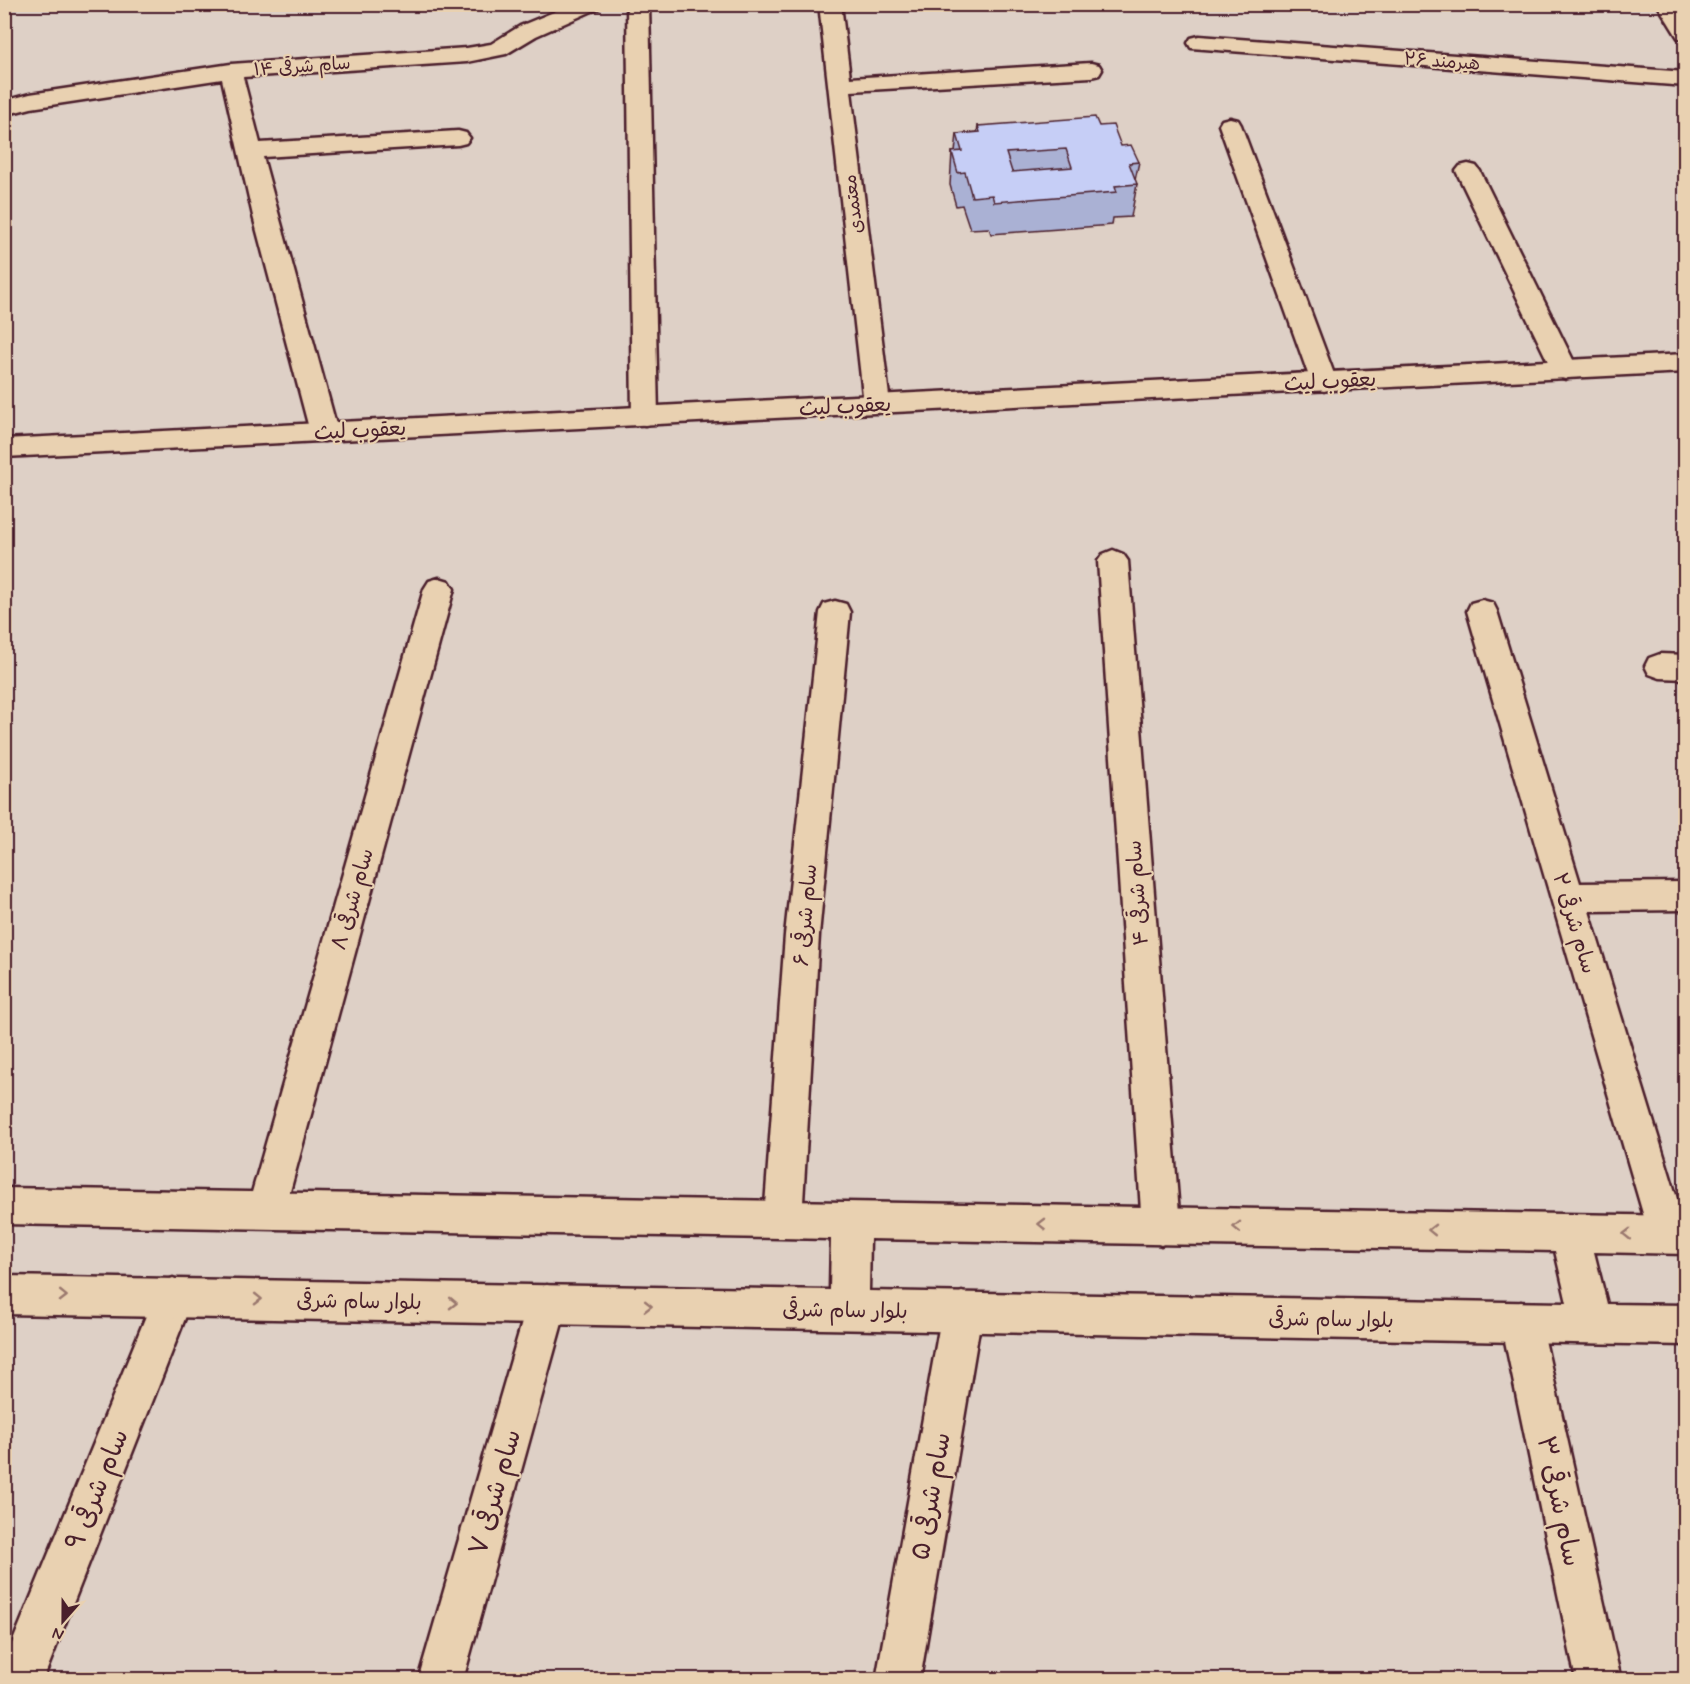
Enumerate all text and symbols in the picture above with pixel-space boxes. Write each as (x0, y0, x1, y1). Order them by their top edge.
street label: هیرمند ۲۶ (1403, 47, 1481, 77)
street label: سام شرقی ۱۴ (253, 51, 351, 83)
street label: معتمدی (838, 173, 870, 235)
street label: یعقوب لیث (1283, 366, 1377, 398)
street label: یعقوب لیث (798, 391, 892, 423)
street label: یعقوب لیث (313, 415, 407, 447)
street label: سام شرقی ۴ (1120, 839, 1157, 947)
street label: سام شرقی ۸ (325, 845, 382, 954)
street label: سام شرقی ۶ (788, 863, 825, 967)
street label: سام شرقی ۲ (1544, 869, 1603, 977)
one-way arrow (1038, 1218, 1047, 1230)
one-way arrow (1233, 1221, 1242, 1233)
one-way arrow (1428, 1224, 1437, 1237)
one-way arrow (1623, 1228, 1632, 1240)
street label: بلوار سام شرقی (296, 1287, 422, 1318)
one-way arrow (58, 1290, 67, 1302)
one-way arrow (253, 1293, 262, 1306)
street label: بلوار سام شرقی (782, 1296, 908, 1327)
one-way arrow (448, 1297, 457, 1309)
one-way arrow (643, 1300, 652, 1313)
street label: بلوار سام شرقی (1268, 1305, 1394, 1336)
street label: سام شرقی ۹ (57, 1424, 138, 1556)
street label: سام شرقی ۷ (461, 1425, 531, 1560)
street label: سام شرقی ۵ (903, 1430, 961, 1563)
street label: سام شرقی ۳ (1527, 1433, 1589, 1570)
north arrow (33, 1591, 93, 1651)
text: N (49, 1622, 67, 1645)

